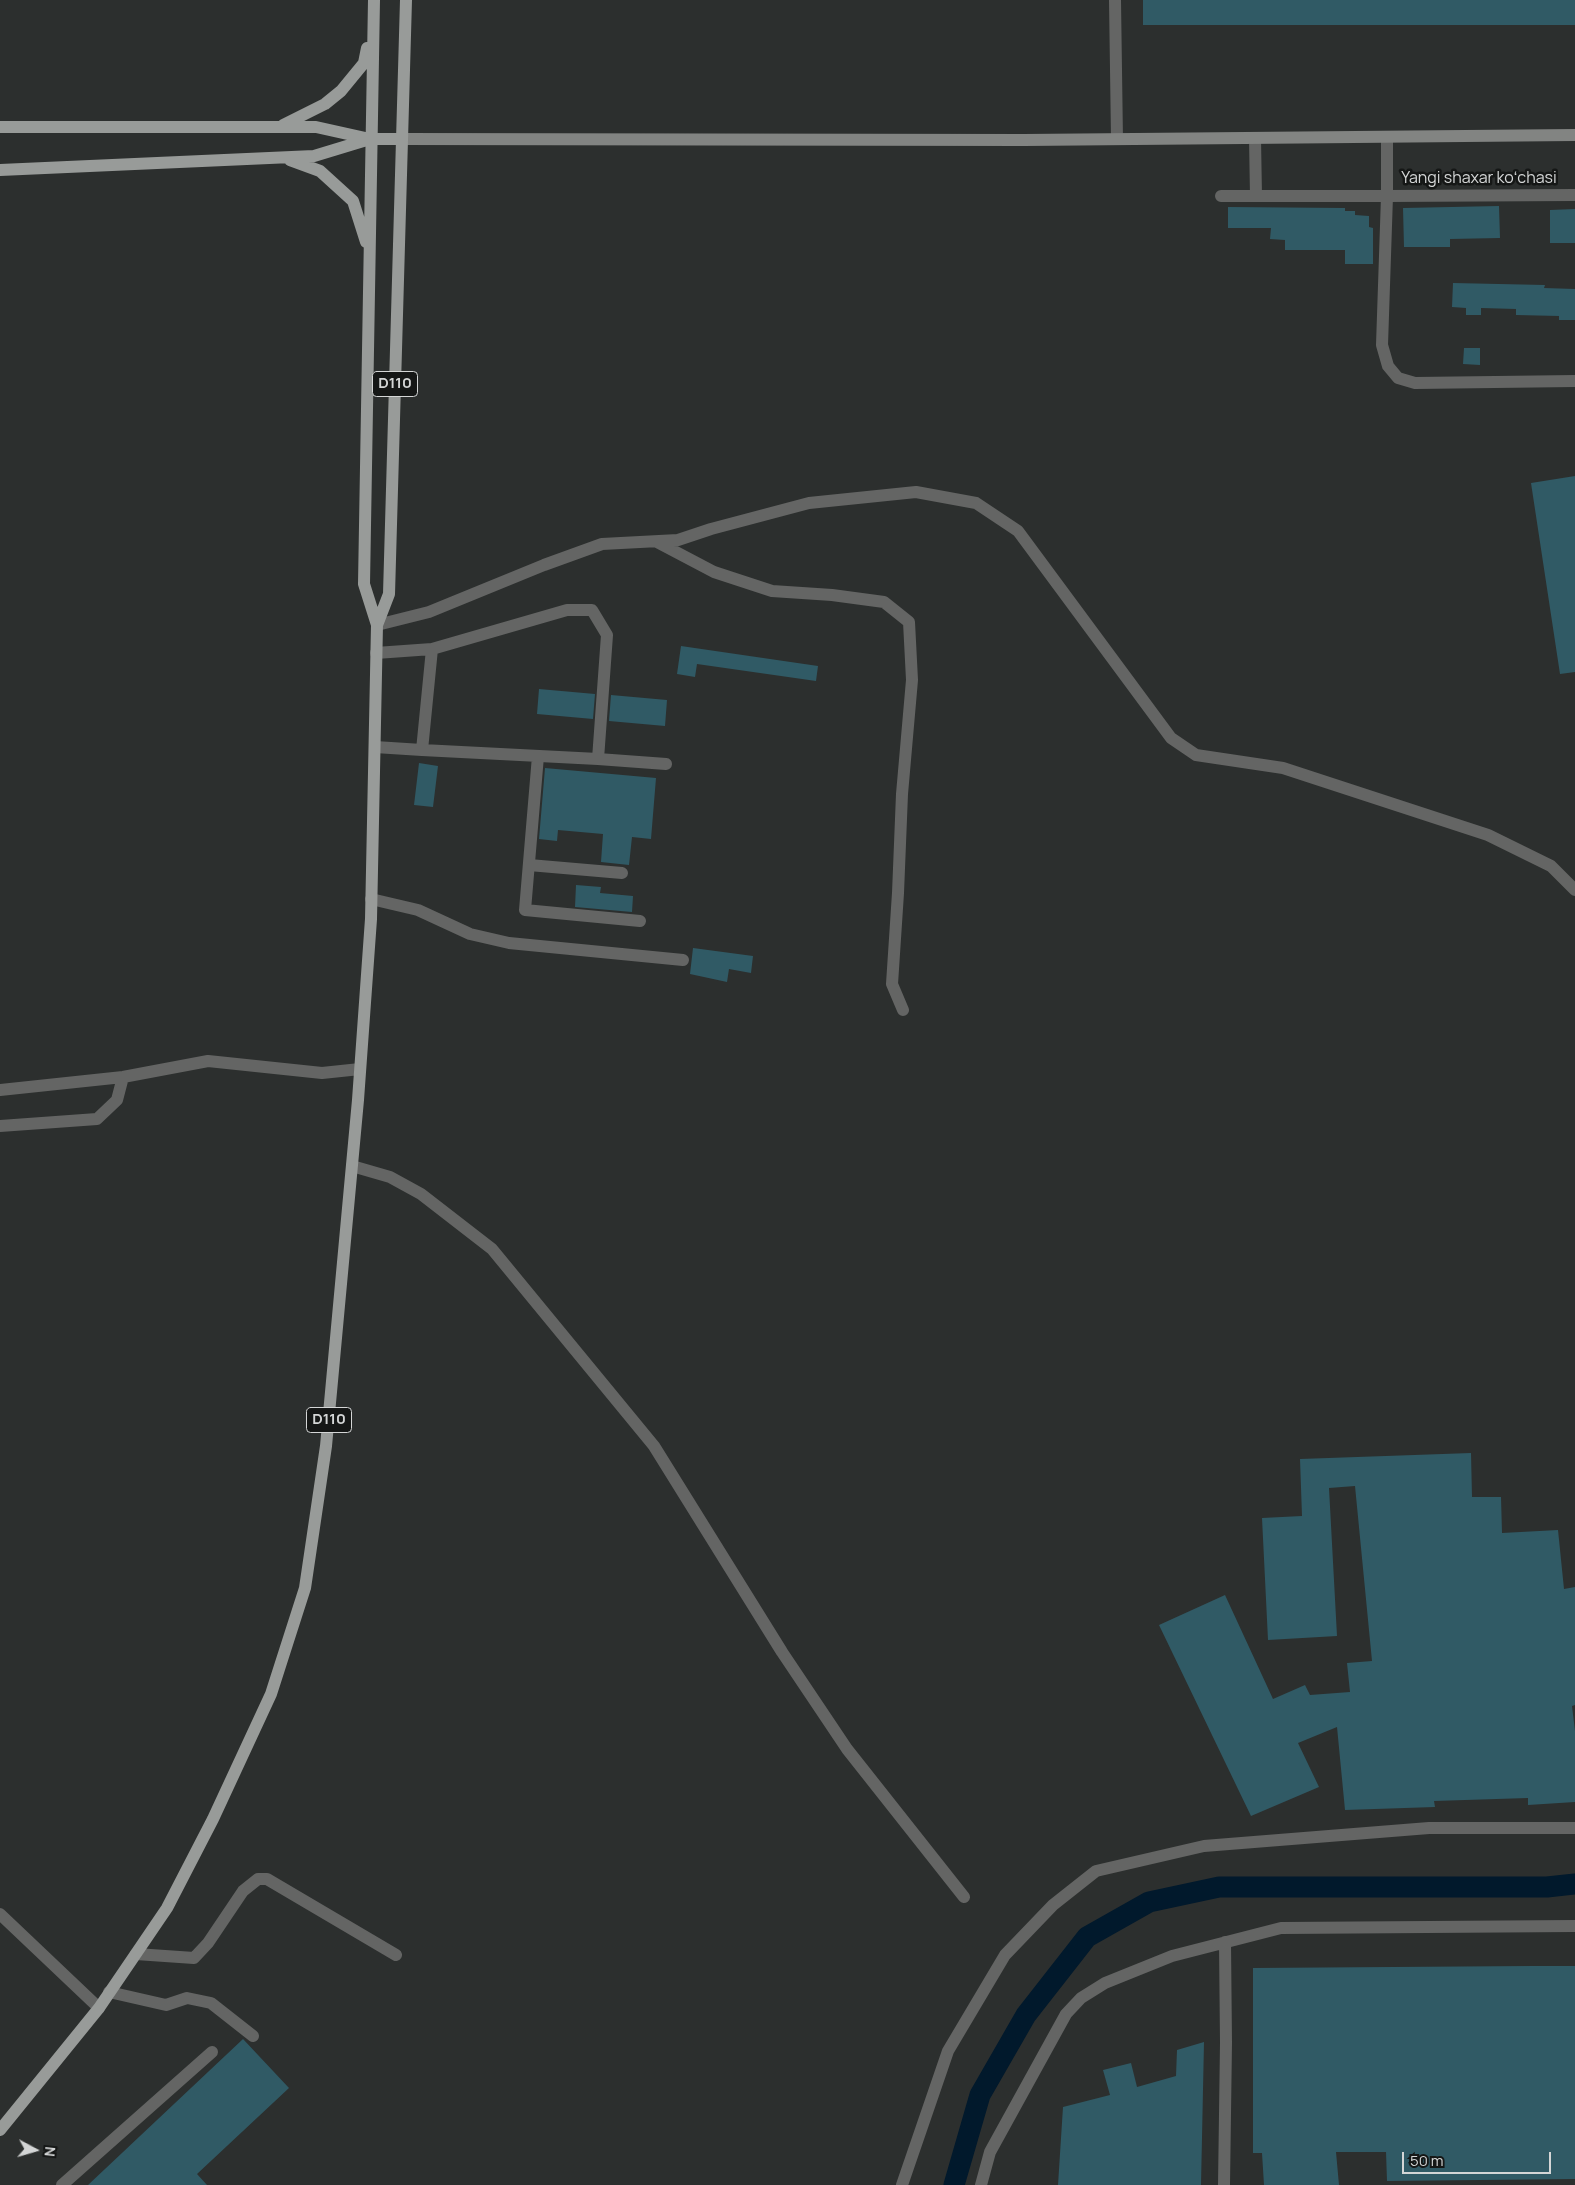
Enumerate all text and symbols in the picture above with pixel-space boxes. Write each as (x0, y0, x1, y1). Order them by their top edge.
street label: Yangi shaxar koʻchasi (1401, 169, 1557, 189)
road number: D110 (372, 372, 418, 396)
road number: D110 (306, 1408, 352, 1432)
north arrow (10, 2125, 60, 2175)
scale bar (1405, 2142, 1554, 2174)
text: N (40, 2146, 60, 2158)
text: 50 m (1410, 2150, 1444, 2171)

